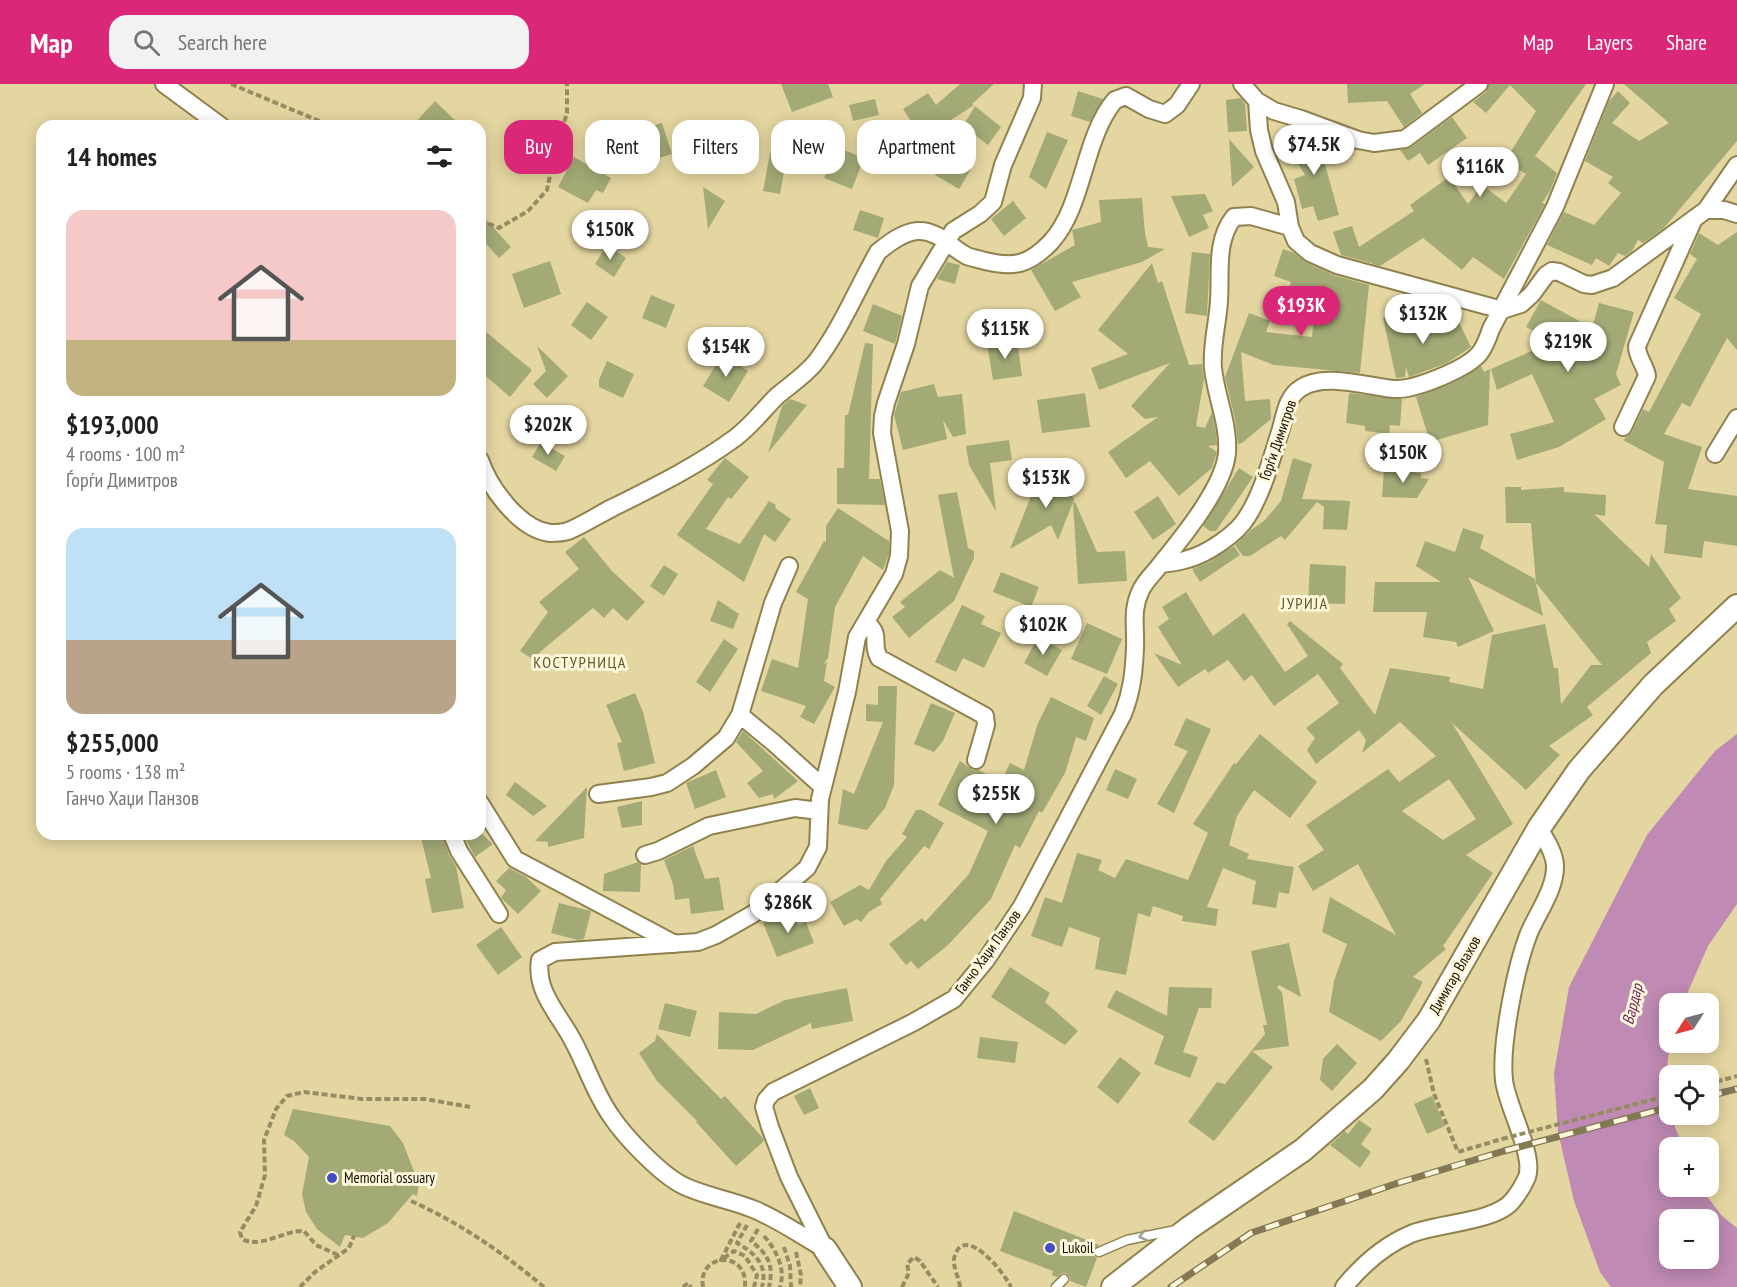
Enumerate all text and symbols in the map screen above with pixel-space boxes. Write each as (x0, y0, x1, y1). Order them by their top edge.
search box (109, 15, 529, 69)
text: Map (30, 24, 73, 61)
icon: search (130, 26, 163, 59)
text: Search here (178, 28, 267, 56)
text: Map (1523, 29, 1554, 56)
text: Layers (1587, 29, 1633, 56)
text: Share (1666, 29, 1707, 56)
chip: Buy (504, 120, 573, 174)
chip: Rent (585, 120, 660, 174)
chip: Filters (672, 120, 759, 174)
chip: New (771, 120, 845, 174)
chip: Apartment (857, 120, 976, 174)
pin: $74.5K (1265, 125, 1363, 176)
text: $74.5K (1288, 131, 1340, 157)
text: 14 homes (66, 140, 157, 173)
icon: filters (423, 140, 456, 173)
pin: $116K (1438, 147, 1522, 198)
text: $116K (1456, 153, 1504, 179)
pin: $150K (568, 210, 652, 261)
text: $150K (586, 216, 634, 242)
icon: home (207, 249, 315, 357)
pin: $193K (1259, 286, 1343, 337)
text: $193K (1277, 292, 1325, 318)
pin: $132K (1381, 294, 1465, 345)
text: $132K (1399, 300, 1447, 326)
pin: $115K (963, 309, 1047, 360)
text: $115K (981, 315, 1029, 341)
pin: $219K (1526, 322, 1610, 373)
pin: $154K (684, 327, 768, 378)
text: $219K (1544, 328, 1592, 354)
text: $154K (702, 333, 750, 359)
street label: Ѓорѓи Димитров (1255, 397, 1300, 483)
pin: $202K (506, 405, 590, 456)
text: $193,000 (66, 408, 159, 441)
text: $202K (524, 411, 572, 437)
pin: $150K (1361, 433, 1445, 484)
text: $150K (1379, 439, 1427, 465)
text: 4 rooms · 100 m² (66, 441, 185, 467)
pin: $153K (1004, 458, 1088, 509)
text: $153K (1022, 464, 1070, 490)
text: Ѓорѓи Димитров (66, 467, 178, 493)
icon: home (207, 567, 315, 675)
district label: ЈУРИЈА (1280, 593, 1329, 613)
pin: $102K (1001, 605, 1085, 656)
text: $102K (1019, 611, 1067, 637)
district label: КОСТУРНИЦА (533, 652, 627, 672)
text: $255,000 (66, 726, 159, 759)
text: 5 rooms · 138 m² (66, 759, 185, 785)
pin: $255K (954, 774, 1038, 825)
text: $255K (972, 780, 1020, 806)
text: Ганчо Хаџи Панзов (66, 785, 199, 811)
pin: $286K (746, 883, 830, 934)
text: $286K (764, 889, 812, 915)
street label: Ганчо Хаџи Панзов (951, 906, 1025, 998)
street label: Димитар Влахов (1425, 932, 1485, 1017)
water label: Вардар (1617, 981, 1647, 1026)
north arrow (1659, 993, 1719, 1053)
map controls (1659, 993, 1719, 1269)
button: locate (1659, 1065, 1719, 1125)
button: + (1659, 1137, 1719, 1197)
place label: Memorial ossuary (344, 1168, 435, 1187)
marker: Memorial ossuary (325, 1171, 339, 1185)
button: − (1659, 1209, 1719, 1269)
one-way arrow (1138, 1229, 1148, 1242)
place label: Lukoil (1062, 1238, 1094, 1257)
marker: Lukoil (1043, 1241, 1057, 1255)

